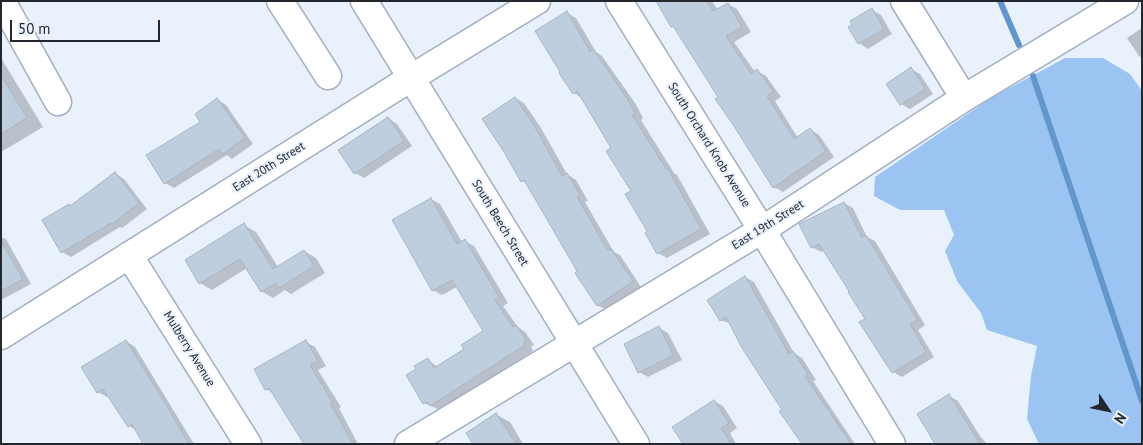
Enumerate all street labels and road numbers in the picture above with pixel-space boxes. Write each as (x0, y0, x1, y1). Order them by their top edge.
street label: South Orchard Knob Avenue (665, 80, 753, 210)
street label: East 20th Street (230, 139, 308, 195)
street label: South Beech Street (469, 177, 531, 269)
street label: East 19th Street (729, 197, 807, 253)
street label: Mulberry Avenue (160, 309, 218, 389)

